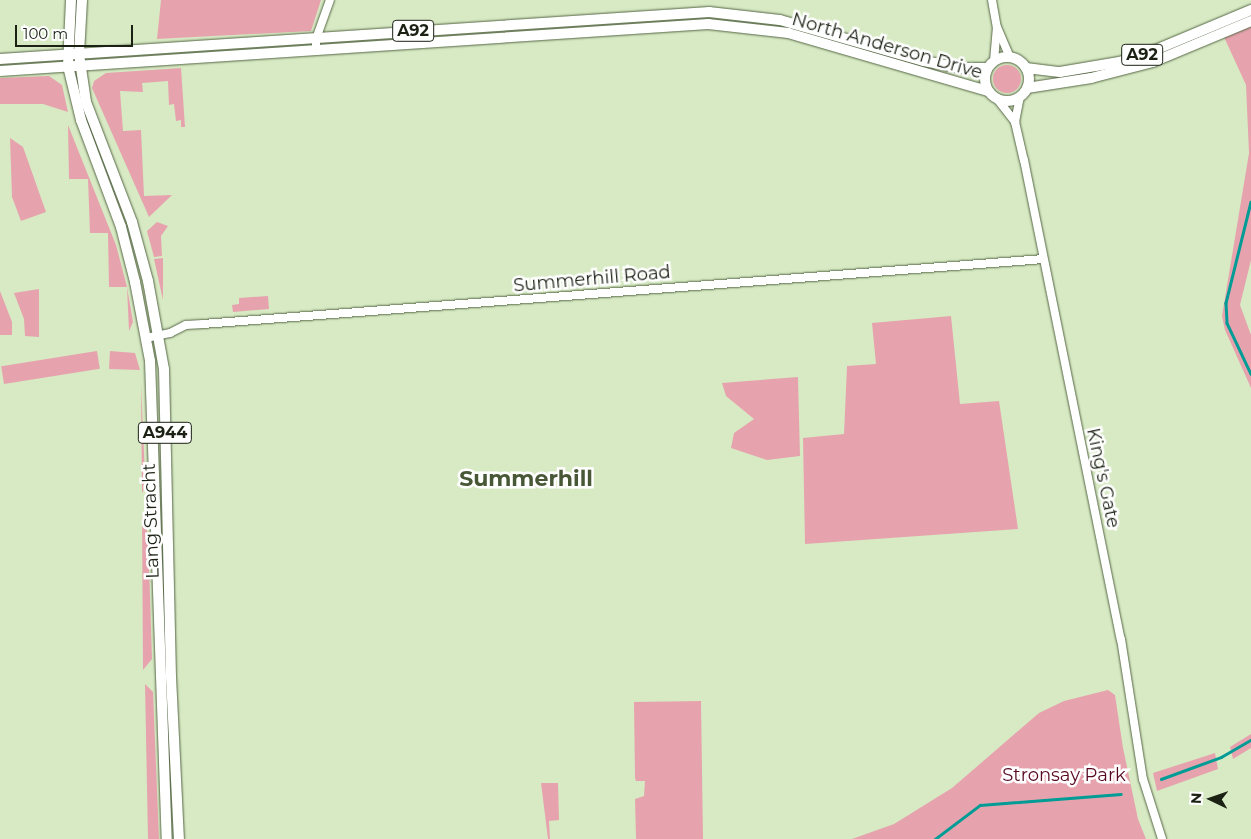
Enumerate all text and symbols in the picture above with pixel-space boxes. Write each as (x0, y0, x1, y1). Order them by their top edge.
street label: North Anderson Drive (789, 8, 985, 84)
scale bar (18, 15, 135, 47)
road number: A92 (392, 18, 434, 44)
text: 100 m (23, 24, 68, 43)
road number: A92 (1121, 42, 1163, 68)
street label: Summerhill Road (512, 261, 672, 297)
road number: A944 (138, 419, 192, 446)
street label: King's Gate (1082, 426, 1124, 530)
street label: Lang Stracht (138, 463, 164, 579)
district label: Summerhill (459, 466, 593, 492)
park label: Stronsay Park (1002, 764, 1126, 786)
north arrow (1186, 774, 1236, 824)
text: N (1187, 792, 1205, 804)

